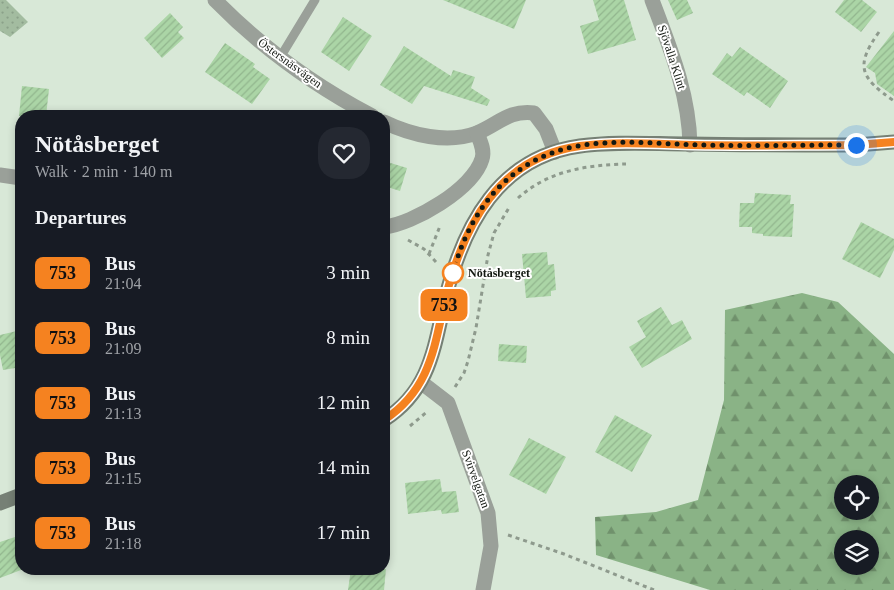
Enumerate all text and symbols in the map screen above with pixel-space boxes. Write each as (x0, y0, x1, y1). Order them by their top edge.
street label: Sjövalla Klint (655, 23, 689, 92)
street label: Östersnäsvägen (255, 35, 325, 91)
button: heart (318, 127, 370, 179)
text: Nötåsberget (35, 131, 159, 157)
your location (844, 133, 869, 158)
text: Walk · 2 min · 140 m (35, 163, 172, 180)
text: Departures (35, 207, 126, 228)
text: Bus (105, 253, 136, 274)
text: 3 min (326, 262, 370, 283)
marker: Nötåsberget (442, 262, 464, 284)
text: 753 (49, 263, 76, 283)
place label: Nötåsberget (468, 266, 530, 280)
text: 21:04 (105, 275, 141, 292)
line badge: 753 (415, 289, 473, 321)
text: 753 (431, 295, 458, 315)
text: Bus (105, 318, 136, 339)
text: 8 min (326, 327, 370, 348)
text: 753 (49, 328, 76, 348)
text: 21:09 (105, 340, 141, 357)
text: Bus (105, 383, 136, 404)
text: 12 min (317, 392, 370, 413)
text: 753 (49, 393, 76, 413)
text: 21:13 (105, 405, 141, 422)
text: Bus (105, 448, 136, 469)
street label: Svirvelgatan (459, 448, 493, 510)
text: 14 min (317, 457, 370, 478)
text: 753 (49, 458, 76, 478)
text: 21:15 (105, 470, 141, 487)
map controls (834, 475, 879, 575)
button: locate (834, 475, 879, 520)
text: Bus (105, 513, 136, 534)
text: 17 min (317, 522, 370, 543)
text: 753 (49, 523, 76, 543)
button: layers (834, 530, 879, 575)
text: 21:18 (105, 535, 141, 552)

